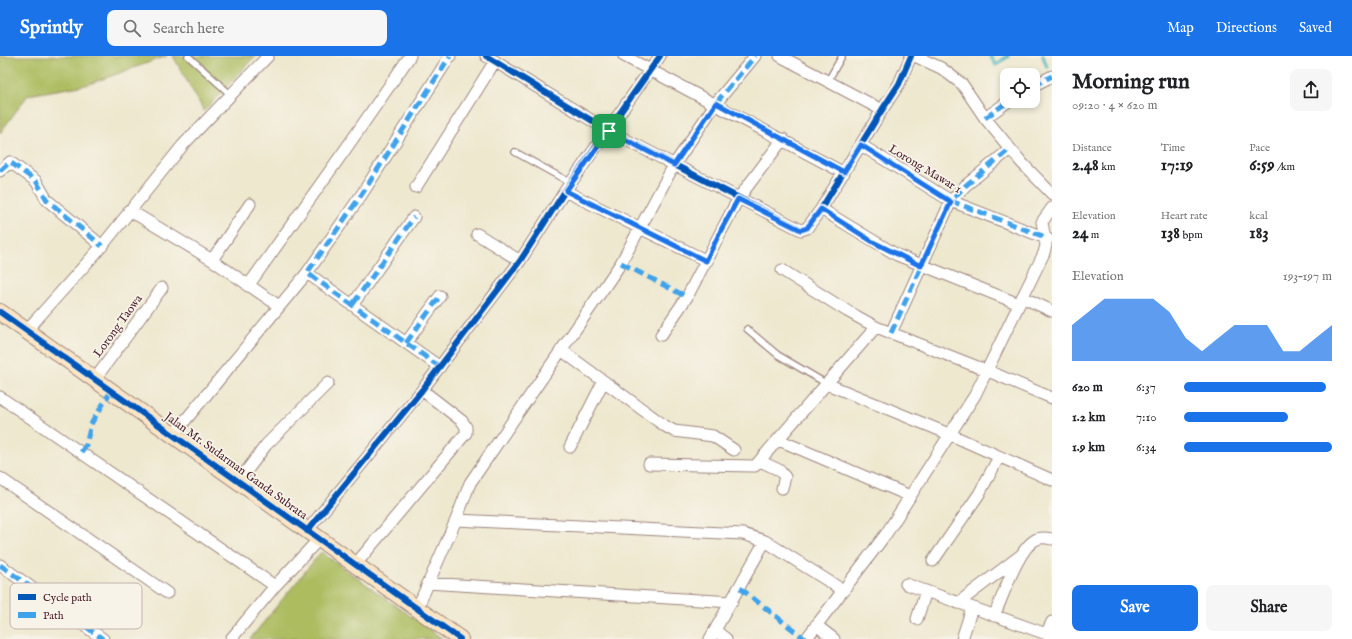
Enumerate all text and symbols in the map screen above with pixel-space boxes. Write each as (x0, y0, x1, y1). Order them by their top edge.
search box (107, 10, 387, 46)
text: Sprintly (20, 16, 83, 40)
icon: search (121, 17, 143, 39)
text: Search here (153, 19, 224, 38)
text: Map (1167, 19, 1194, 37)
text: Directions (1216, 19, 1277, 37)
text: Saved (1299, 19, 1332, 37)
map controls (1000, 68, 1040, 108)
button: locate (1000, 68, 1040, 108)
text: Morning run (1072, 68, 1190, 96)
button: share (1290, 69, 1332, 111)
text: 09:20 · 4 × 620 m (1072, 97, 1158, 114)
pin (592, 114, 626, 148)
icon: arrive (598, 120, 620, 142)
street label: Lorong Mawar 1 (886, 141, 964, 197)
text: Distance (1072, 141, 1112, 155)
text: Time (1161, 141, 1185, 155)
text: Pace (1249, 141, 1270, 155)
text: 2.48 (1072, 155, 1099, 176)
text: 17:19 (1161, 155, 1193, 176)
text: 6:59 (1249, 155, 1275, 176)
text: km (1099, 160, 1116, 174)
text: /km (1275, 160, 1295, 174)
text: Elevation (1072, 209, 1116, 223)
text: Heart rate (1161, 209, 1208, 223)
text: kcal (1249, 209, 1268, 223)
text: 24 (1072, 223, 1088, 244)
text: 138 (1161, 223, 1180, 244)
text: 183 (1249, 223, 1269, 244)
text: m (1088, 228, 1099, 242)
text: bpm (1180, 228, 1203, 242)
text: Elevation (1072, 268, 1124, 285)
text: 193–197 m (1283, 268, 1332, 285)
street label: Lorong Taowa (90, 291, 146, 360)
text: 620 m (1072, 379, 1103, 396)
text: 6:37 (1136, 379, 1156, 396)
street label: Jalan Mr. Sudarman Ganda Subrata (159, 408, 311, 524)
text: 1.2 km (1072, 409, 1106, 426)
text: 7:10 (1136, 409, 1157, 426)
text: 1.9 km (1072, 439, 1105, 456)
text: 6:34 (1136, 439, 1156, 456)
legend (10, 583, 142, 629)
button: Save (1072, 585, 1198, 631)
button: Share (1206, 585, 1332, 631)
text: Cycle path (43, 591, 92, 605)
text: Path (43, 609, 64, 623)

